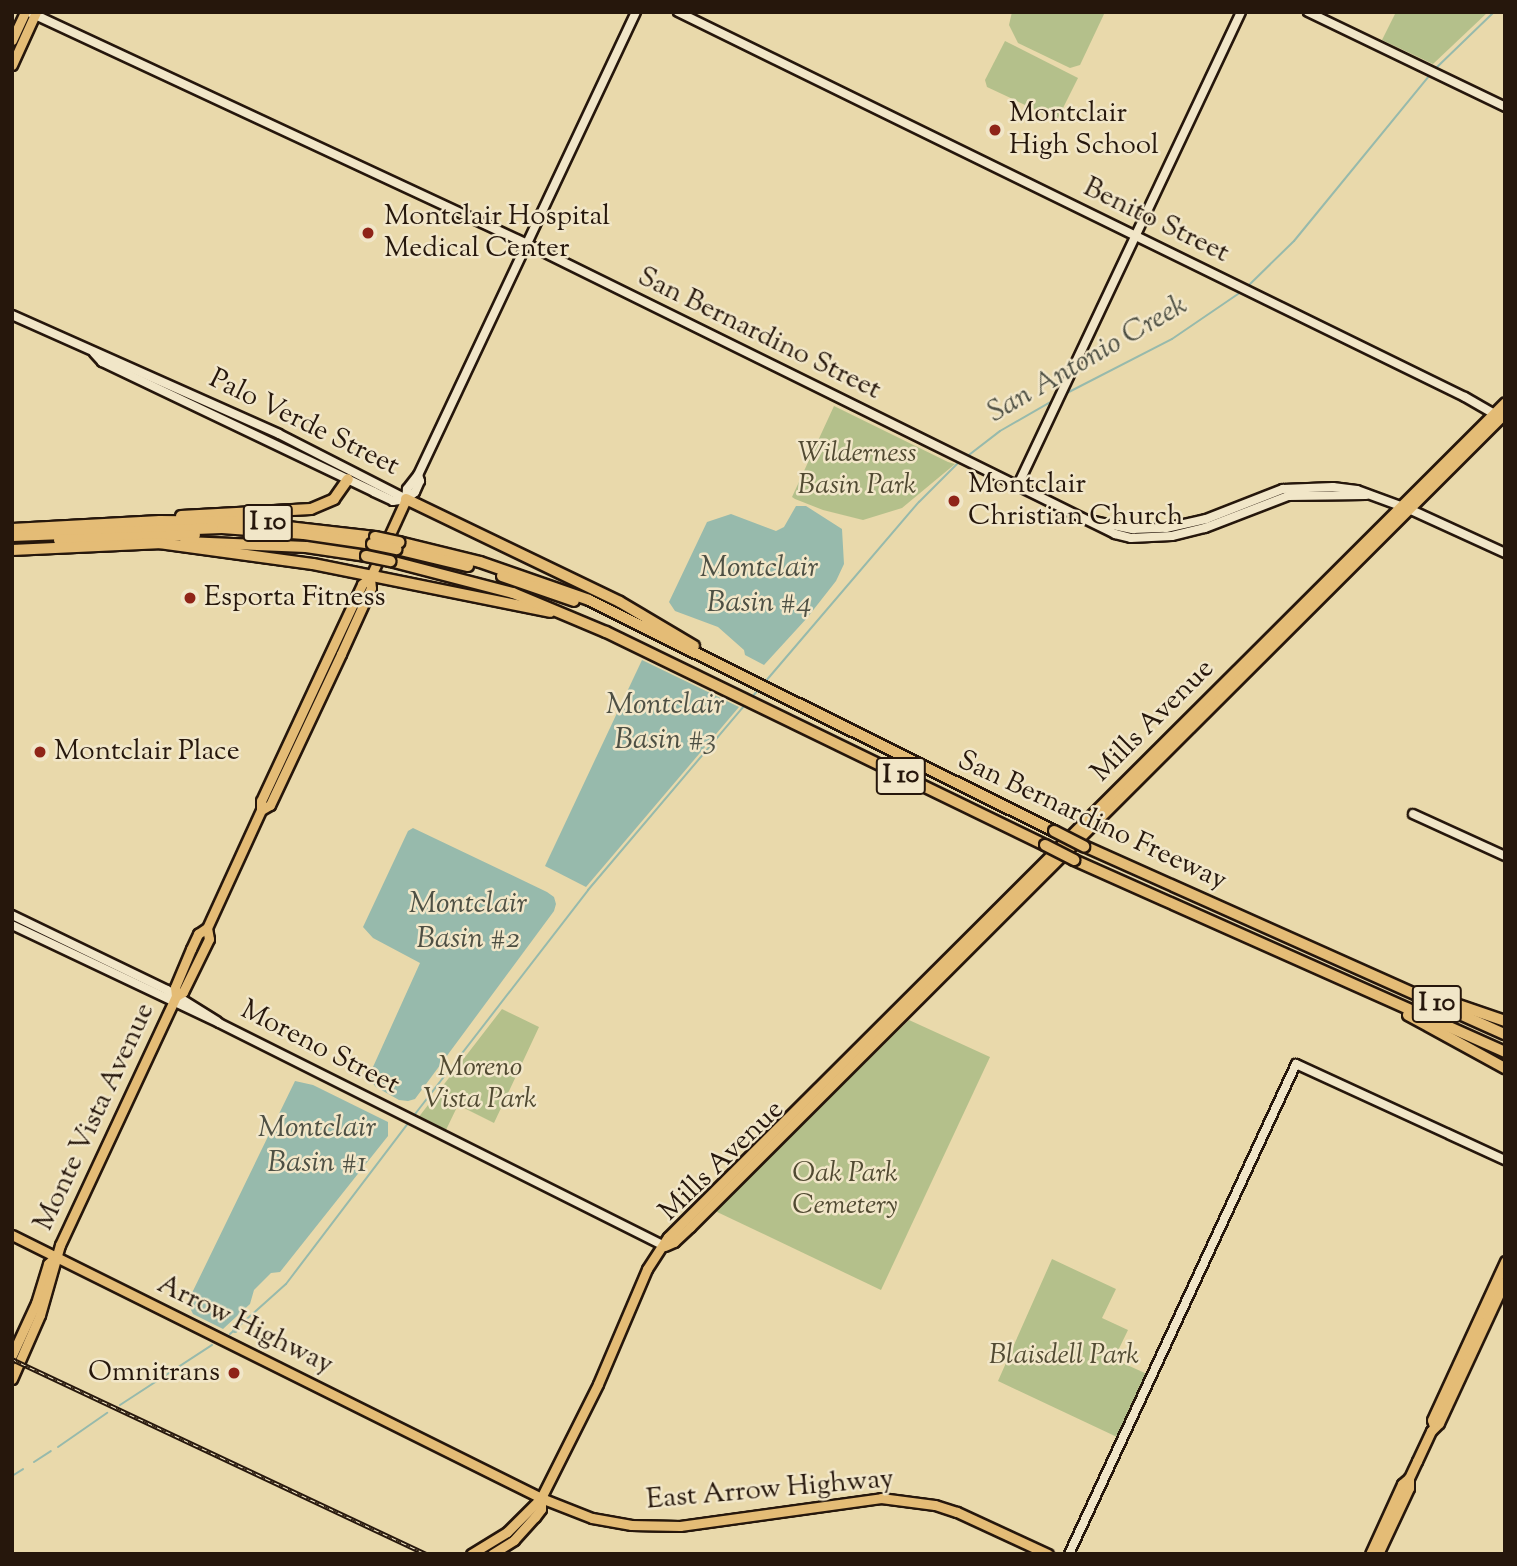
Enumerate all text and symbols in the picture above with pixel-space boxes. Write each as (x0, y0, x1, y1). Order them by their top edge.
place label: Montclair High School (1009, 97, 1159, 163)
marker: Montclair High School (987, 122, 1003, 138)
street label: Benito Street (1078, 171, 1234, 271)
place label: Montclair Hospital Medical Center (384, 200, 610, 266)
marker: Montclair Hospital Medical Center (358, 223, 378, 243)
street label: San Bernardino Street (632, 260, 886, 408)
water label: San Antonio Creek (982, 288, 1194, 432)
street label: Palo Verde Street (203, 362, 405, 484)
park label: Wilderness Basin Park (797, 437, 917, 503)
place label: Montclair Christian Church (968, 468, 1183, 534)
marker: Montclair Christian Church (946, 493, 962, 509)
road number: I 10 (242, 500, 294, 545)
water label: Montclair Basin #4 (700, 551, 818, 622)
place label: Esporta Fitness (204, 581, 386, 615)
marker: Esporta Fitness (182, 590, 198, 606)
street label: Mills Avenue (1085, 653, 1221, 789)
water label: Montclair Basin #3 (606, 688, 724, 758)
place label: Montclair Place (54, 735, 240, 769)
marker: Montclair Place (32, 744, 48, 760)
street label: San Bernardino Freeway (952, 744, 1232, 898)
road number: I 10 (875, 754, 927, 798)
water label: Montclair Basin #2 (409, 887, 527, 958)
road number: I 10 (1411, 981, 1463, 1026)
street label: Moreno Street (235, 994, 405, 1102)
street label: Monte Vista Avenue (28, 998, 162, 1236)
park label: Moreno Vista Park (423, 1051, 537, 1117)
street label: Mills Avenue (653, 1093, 791, 1229)
water label: Montclair Basin #1 (258, 1111, 376, 1182)
park label: Oak Park Cemetery (792, 1157, 898, 1223)
street label: Arrow Highway (151, 1268, 339, 1382)
park label: Blaisdell Park (989, 1339, 1139, 1373)
place label: Omnitrans (88, 1356, 220, 1390)
marker: Omnitrans (226, 1365, 242, 1381)
street label: East Arrow Highway (645, 1462, 895, 1518)

